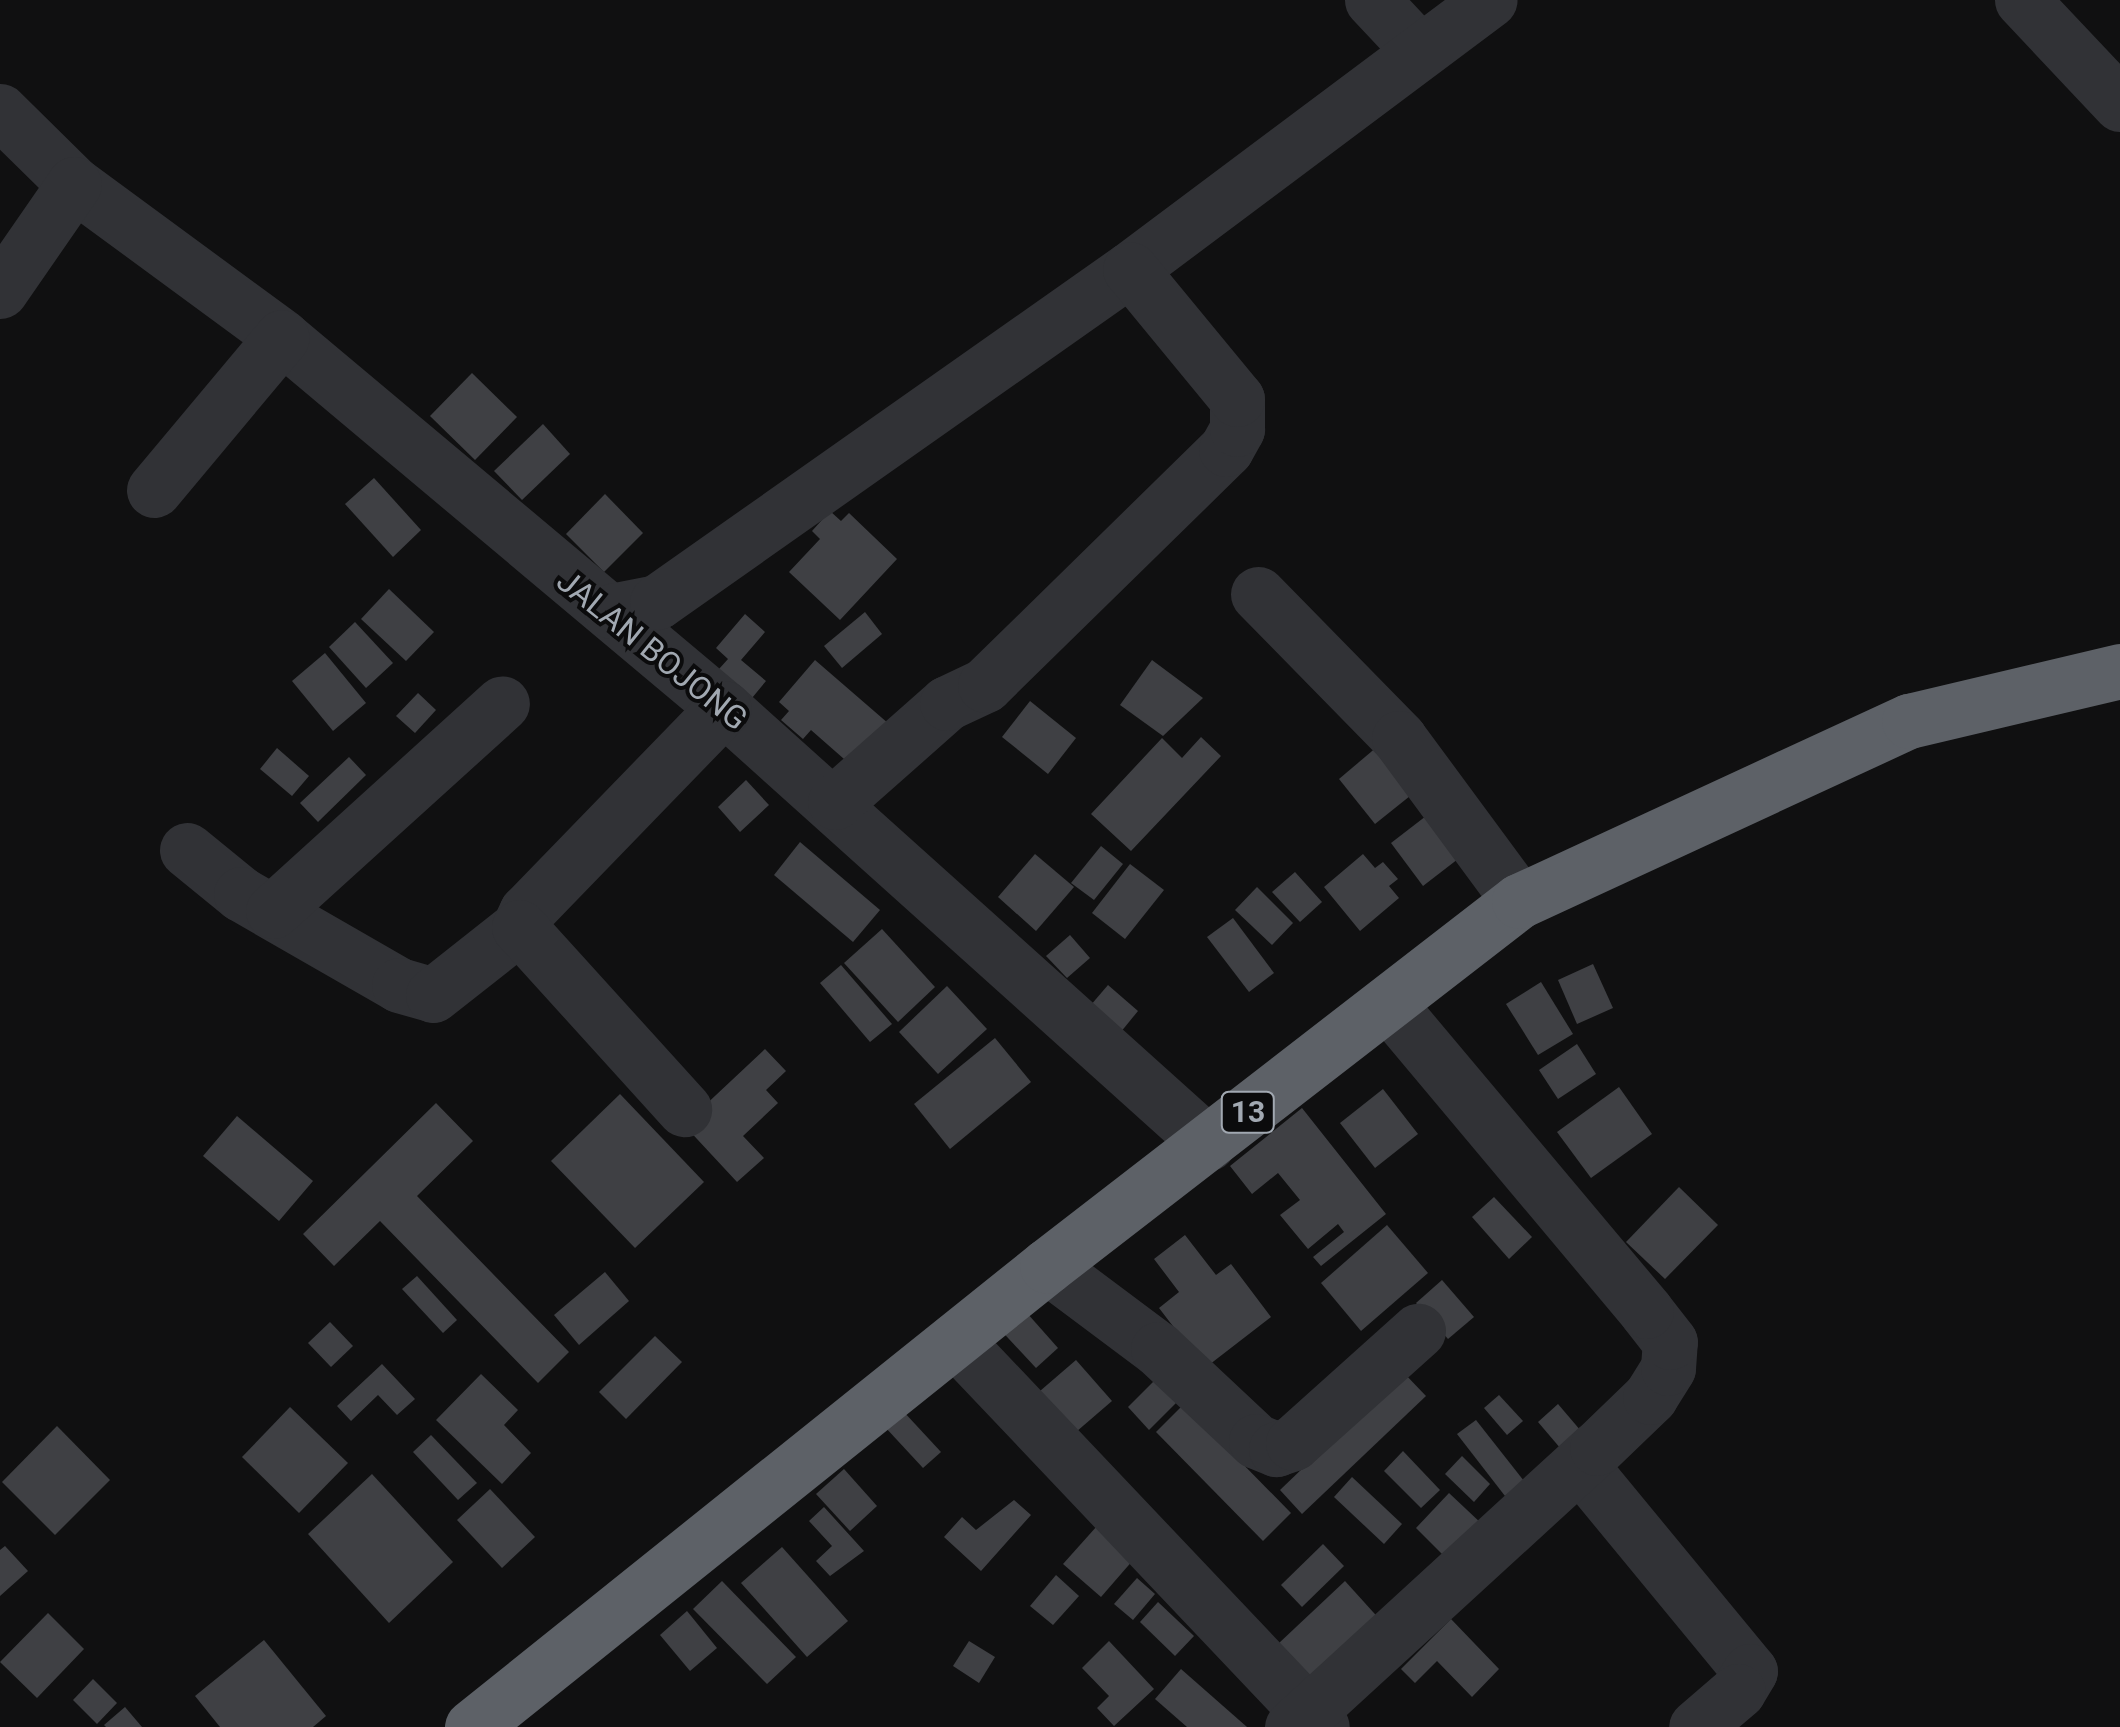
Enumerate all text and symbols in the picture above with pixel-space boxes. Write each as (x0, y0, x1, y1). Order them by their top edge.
street label: JALAN BOJONG (549, 562, 755, 738)
road number: 13 (1220, 1087, 1276, 1137)

